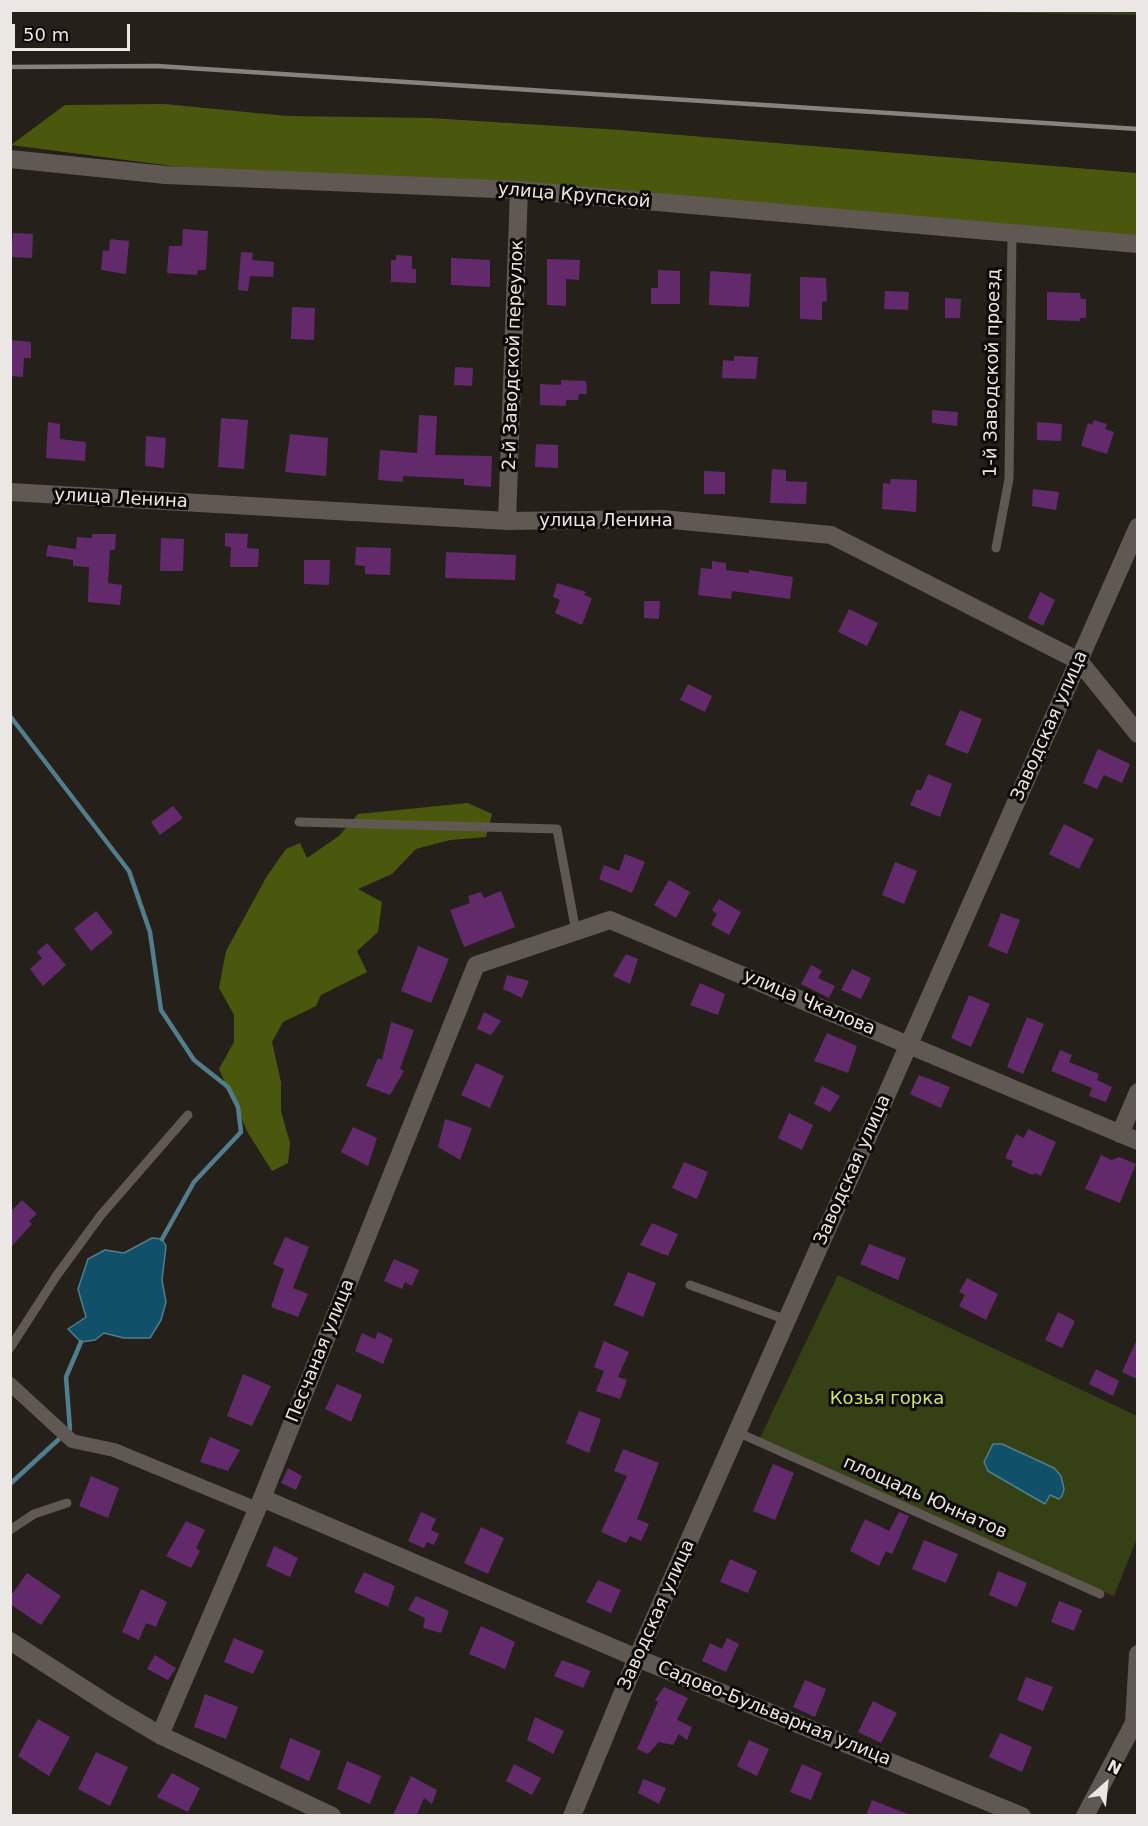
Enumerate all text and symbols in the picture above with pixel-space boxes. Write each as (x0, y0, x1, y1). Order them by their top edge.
scale bar (15, 12, 134, 50)
text: 50 m (23, 24, 69, 45)
street label: улица Крупской (497, 179, 651, 213)
street label: 2-й Заводской переулок (499, 239, 529, 471)
street label: 1-й Заводской проезд (980, 269, 1006, 477)
street label: улица Ленина (54, 485, 188, 513)
street label: улица Ленина (539, 510, 673, 532)
street label: Заводская улица (1007, 648, 1093, 804)
street label: улица Чкалова (740, 965, 878, 1041)
street label: Заводская улица (810, 1092, 896, 1248)
street label: Песчаная улица (282, 1276, 360, 1426)
park label: Козья горка (830, 1388, 944, 1410)
street label: площадь Юннатов (840, 1452, 1010, 1544)
street label: Заводская улица (614, 1537, 700, 1693)
street label: Садово-Бульварная улица (654, 1657, 894, 1771)
north arrow (1076, 1754, 1136, 1814)
text: N (1104, 1756, 1125, 1779)

